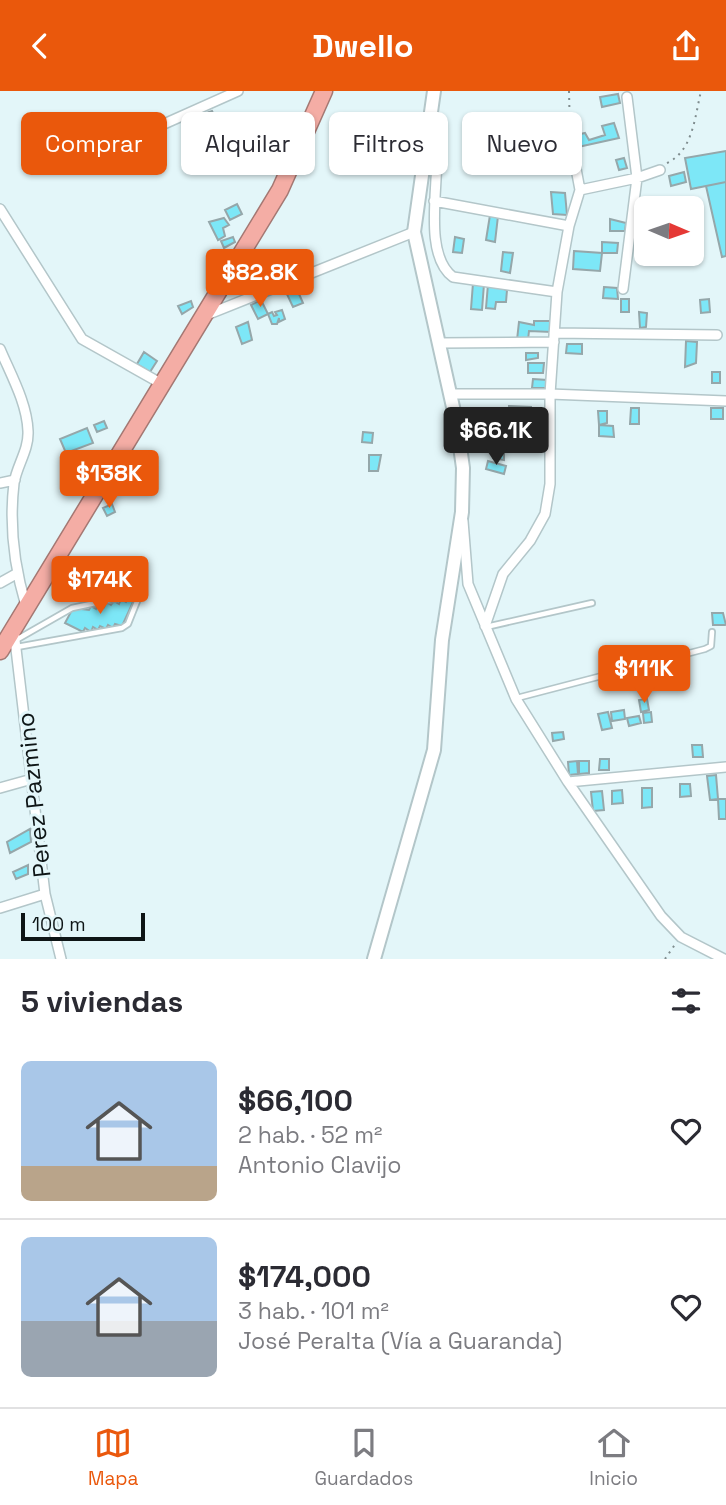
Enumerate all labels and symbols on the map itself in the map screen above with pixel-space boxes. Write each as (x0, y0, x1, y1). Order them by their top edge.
north arrow (634, 196, 704, 266)
pin: $82.8K (203, 249, 317, 309)
pin: $66.1K (439, 407, 553, 467)
pin: $138K (60, 451, 158, 510)
pin: $174K (51, 557, 149, 616)
pin: $111K (595, 645, 693, 705)
street label: Perez Pazmino (9, 711, 58, 879)
scale bar (21, 910, 145, 942)

